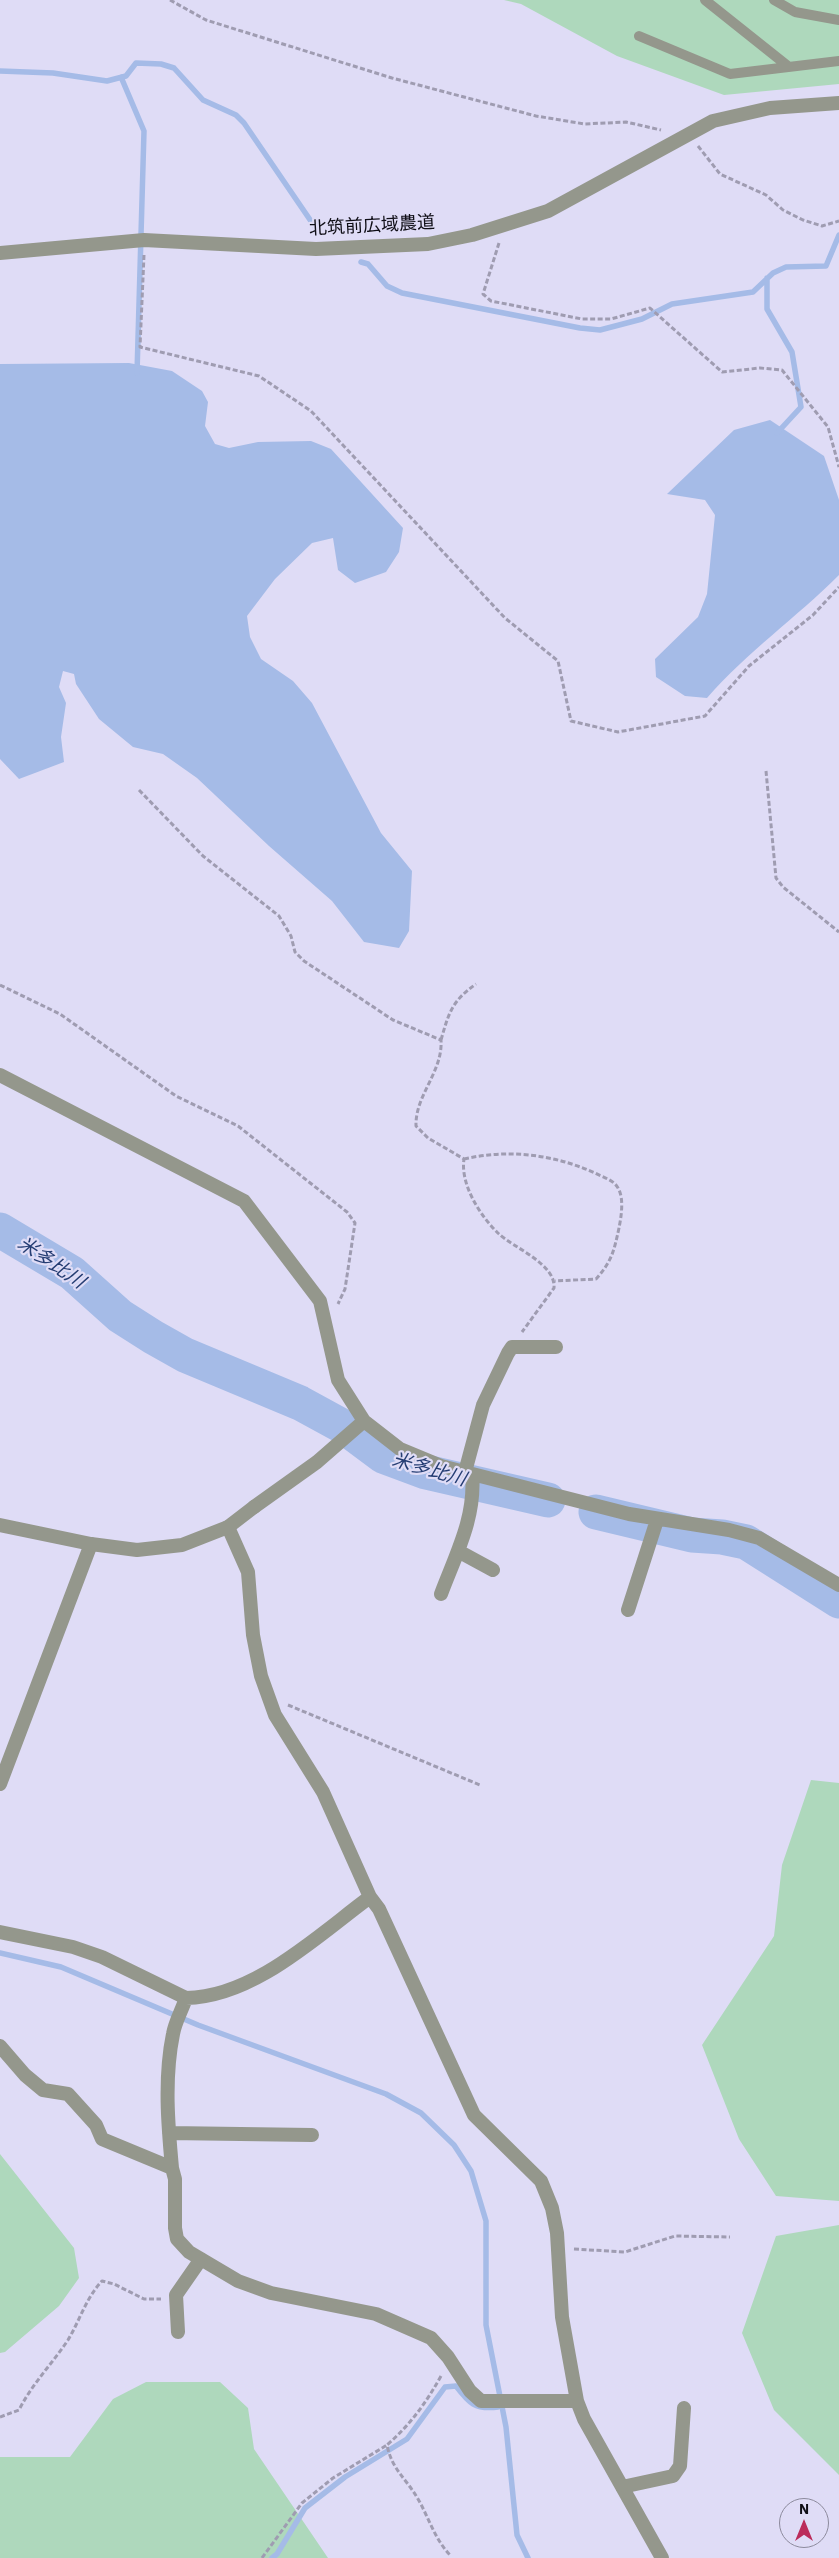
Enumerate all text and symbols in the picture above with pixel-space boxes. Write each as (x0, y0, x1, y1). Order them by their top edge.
street label: 北筑前広域農道 (309, 212, 435, 240)
water label: 米多比川 (13, 1232, 89, 1294)
water label: 米多比川 (389, 1449, 469, 1491)
north arrow (779, 2498, 829, 2548)
text: N (799, 2500, 809, 2518)

